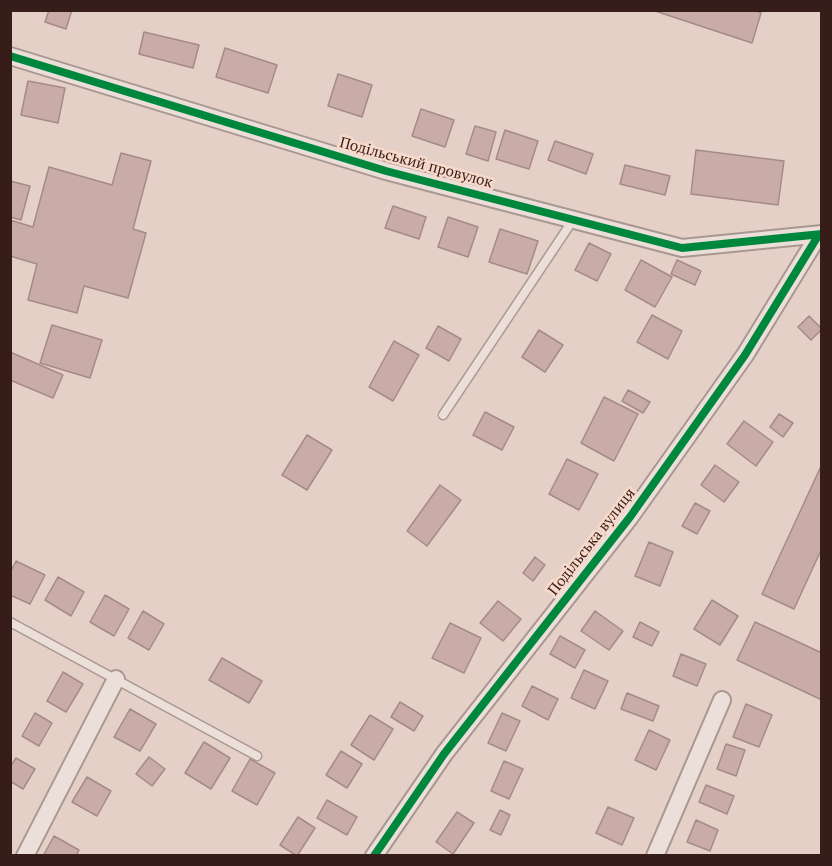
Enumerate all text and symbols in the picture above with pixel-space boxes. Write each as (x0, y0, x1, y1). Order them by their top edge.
street label: Подільський провулок (337, 134, 495, 192)
street label: Подільська вулиця (545, 485, 639, 599)

